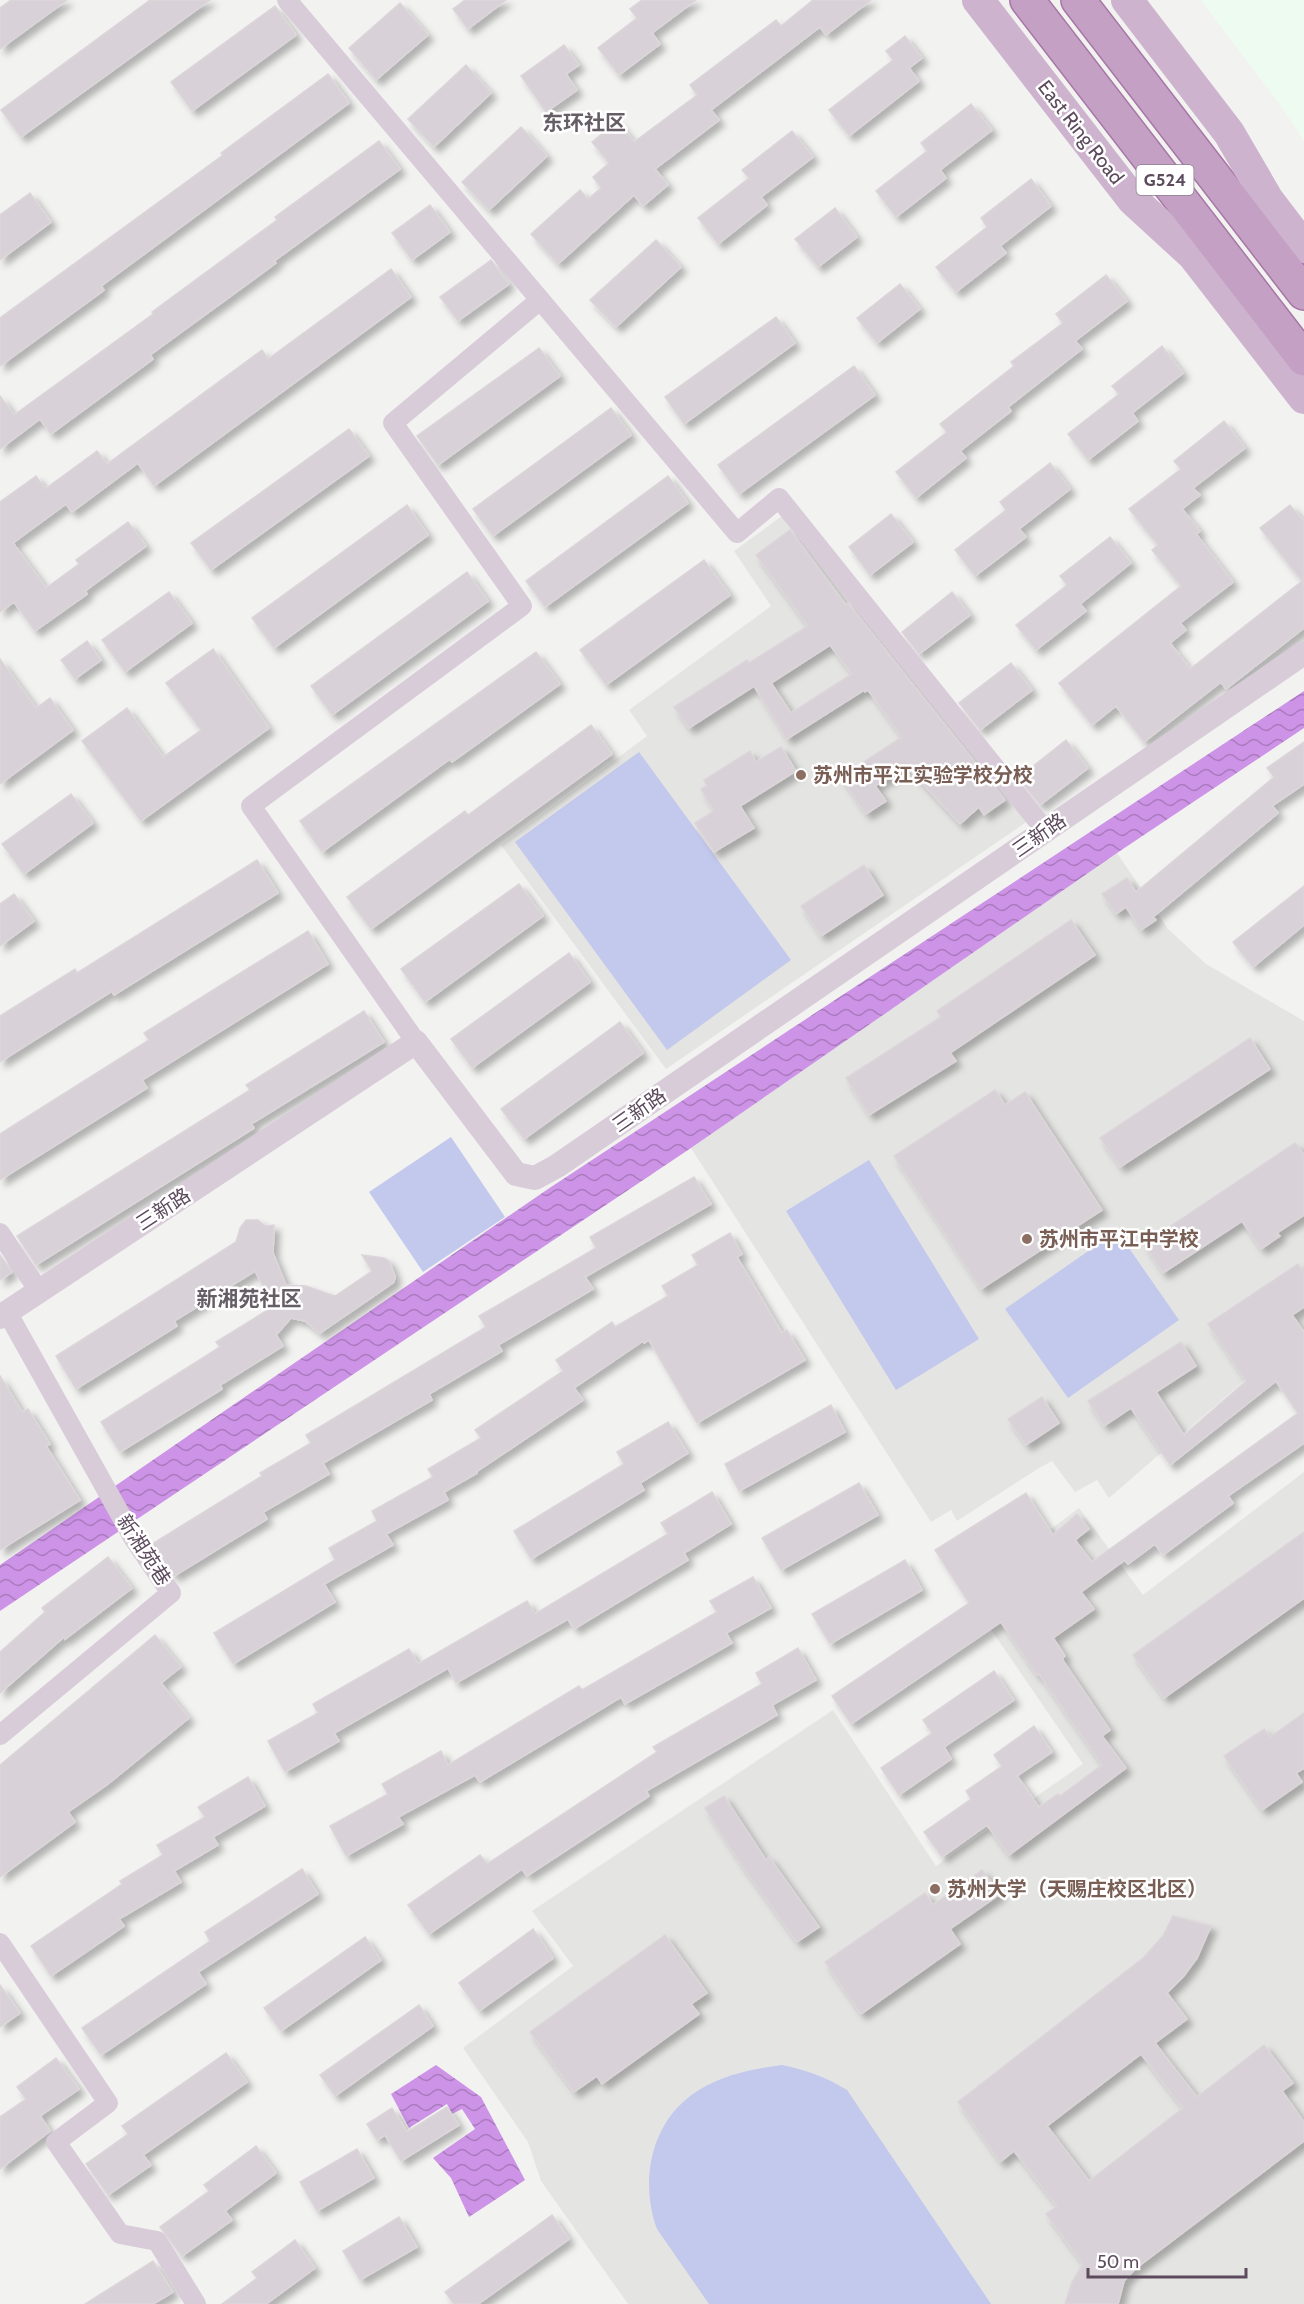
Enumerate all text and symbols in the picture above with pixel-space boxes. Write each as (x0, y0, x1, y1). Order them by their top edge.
street label: East Ring Road (1033, 75, 1129, 189)
district label: 东环社区 (542, 110, 626, 135)
road number: G524 (1136, 165, 1194, 195)
place label: 苏州市平江实验学校分校 (813, 763, 1033, 787)
marker: 苏州市平江实验学校分校 (794, 768, 808, 782)
street label: 三新路 (1008, 808, 1070, 862)
street label: 三新路 (608, 1083, 670, 1137)
street label: 三新路 (131, 1183, 195, 1235)
place label: 苏州市平江中学校 (1039, 1227, 1199, 1251)
marker: 苏州市平江中学校 (1020, 1232, 1034, 1246)
district label: 新湘苑社区 (197, 1286, 302, 1311)
street label: 新湘苑巷 (112, 1510, 176, 1590)
place label: 苏州大学（天赐庄校区北区） (947, 1877, 1207, 1901)
marker: 苏州大学（天赐庄校区北区） (928, 1882, 942, 1896)
scale bar (1088, 2241, 1246, 2279)
text: 50 m (1097, 2251, 1139, 2273)

